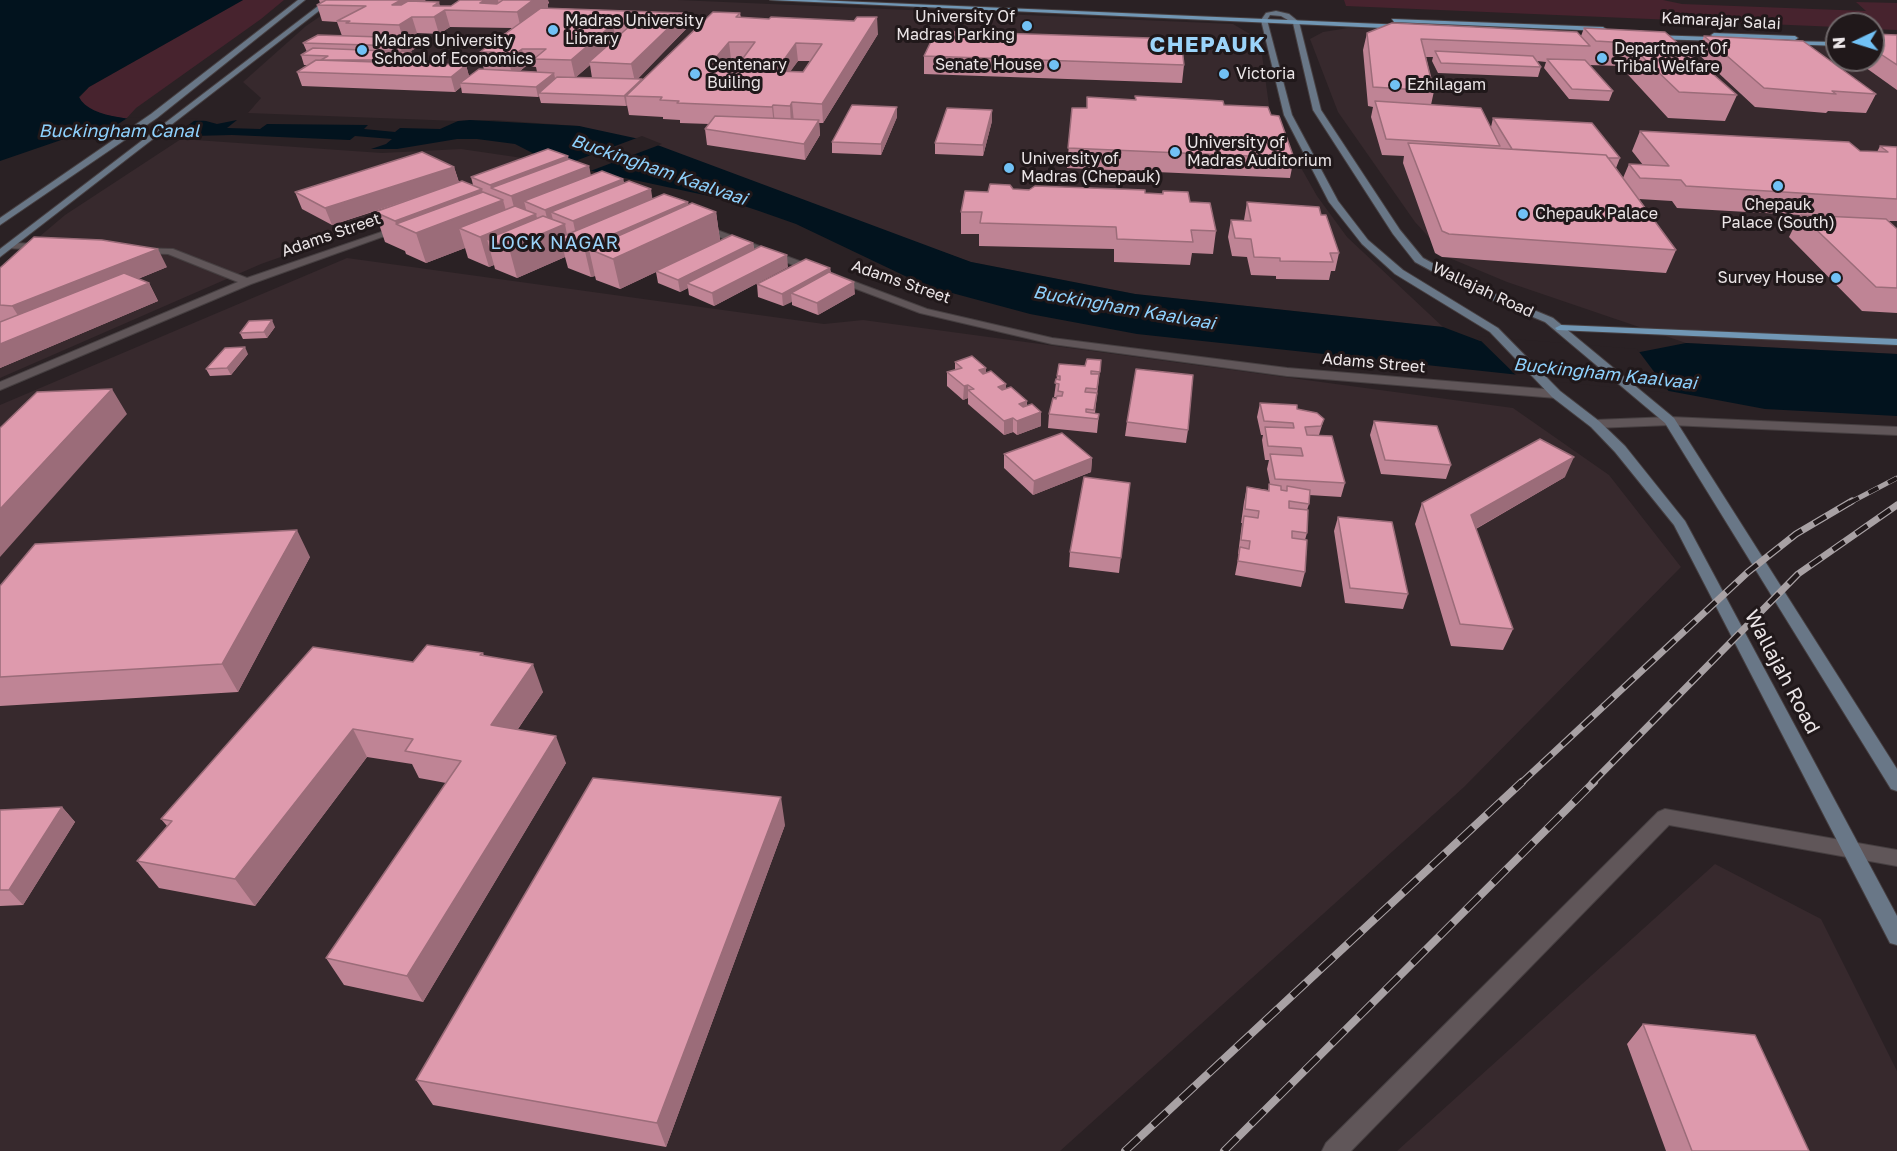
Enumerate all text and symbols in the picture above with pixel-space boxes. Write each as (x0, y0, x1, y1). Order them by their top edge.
place label: University Of Madras Parking (896, 7, 1015, 45)
street label: Kamarajar Salai (1661, 8, 1781, 34)
place label: Madras University Library (565, 11, 704, 49)
north arrow (1825, 12, 1885, 72)
marker: University Of Madras Parking (1020, 19, 1034, 33)
marker: Madras University Library (546, 23, 560, 37)
place label: Madras University School of Economics (374, 31, 533, 69)
district label: CHEPAUK (1150, 32, 1266, 58)
text: N (1829, 36, 1849, 50)
place label: Department Of Tribal Welfare (1614, 39, 1728, 77)
marker: Madras University School of Economics (355, 43, 369, 57)
marker: Department Of Tribal Welfare (1595, 51, 1609, 65)
place label: Centenary Builing (707, 55, 787, 93)
place label: Senate House (935, 55, 1042, 75)
marker: Senate House (1047, 58, 1061, 72)
place label: Victoria (1236, 64, 1295, 84)
marker: Centenary Builing (688, 67, 702, 81)
marker: Victoria (1217, 67, 1231, 81)
place label: Ezhilagam (1407, 75, 1486, 95)
marker: Ezhilagam (1388, 78, 1402, 92)
water label: Buckingham Canal (39, 120, 199, 142)
water label: Buckingham Kaalvaai (568, 130, 750, 210)
place label: University of Madras Auditorium (1187, 133, 1332, 171)
marker: University of Madras Auditorium (1168, 145, 1182, 159)
place label: University of Madras (Chepauk) (1021, 149, 1161, 187)
marker: University of Madras (Chepauk) (1002, 161, 1016, 175)
marker: Chepauk Palace (South) (1771, 179, 1785, 193)
place label: Chepauk Palace (South) (1721, 195, 1835, 233)
place label: Chepauk Palace (1535, 204, 1658, 224)
marker: Chepauk Palace (1516, 207, 1530, 221)
street label: Adams Street (279, 209, 383, 261)
district label: LOCK NAGAR (490, 232, 620, 254)
street label: Adams Street (849, 256, 953, 308)
street label: Wallajah Road (1429, 258, 1537, 322)
place label: Survey House (1718, 268, 1824, 288)
marker: Survey House (1829, 271, 1843, 285)
water label: Buckingham Kaalvaai (1031, 281, 1217, 335)
street label: Adams Street (1322, 349, 1426, 377)
water label: Buckingham Kaalvaai (1512, 354, 1698, 394)
street label: Wallajah Road (1739, 606, 1825, 738)

